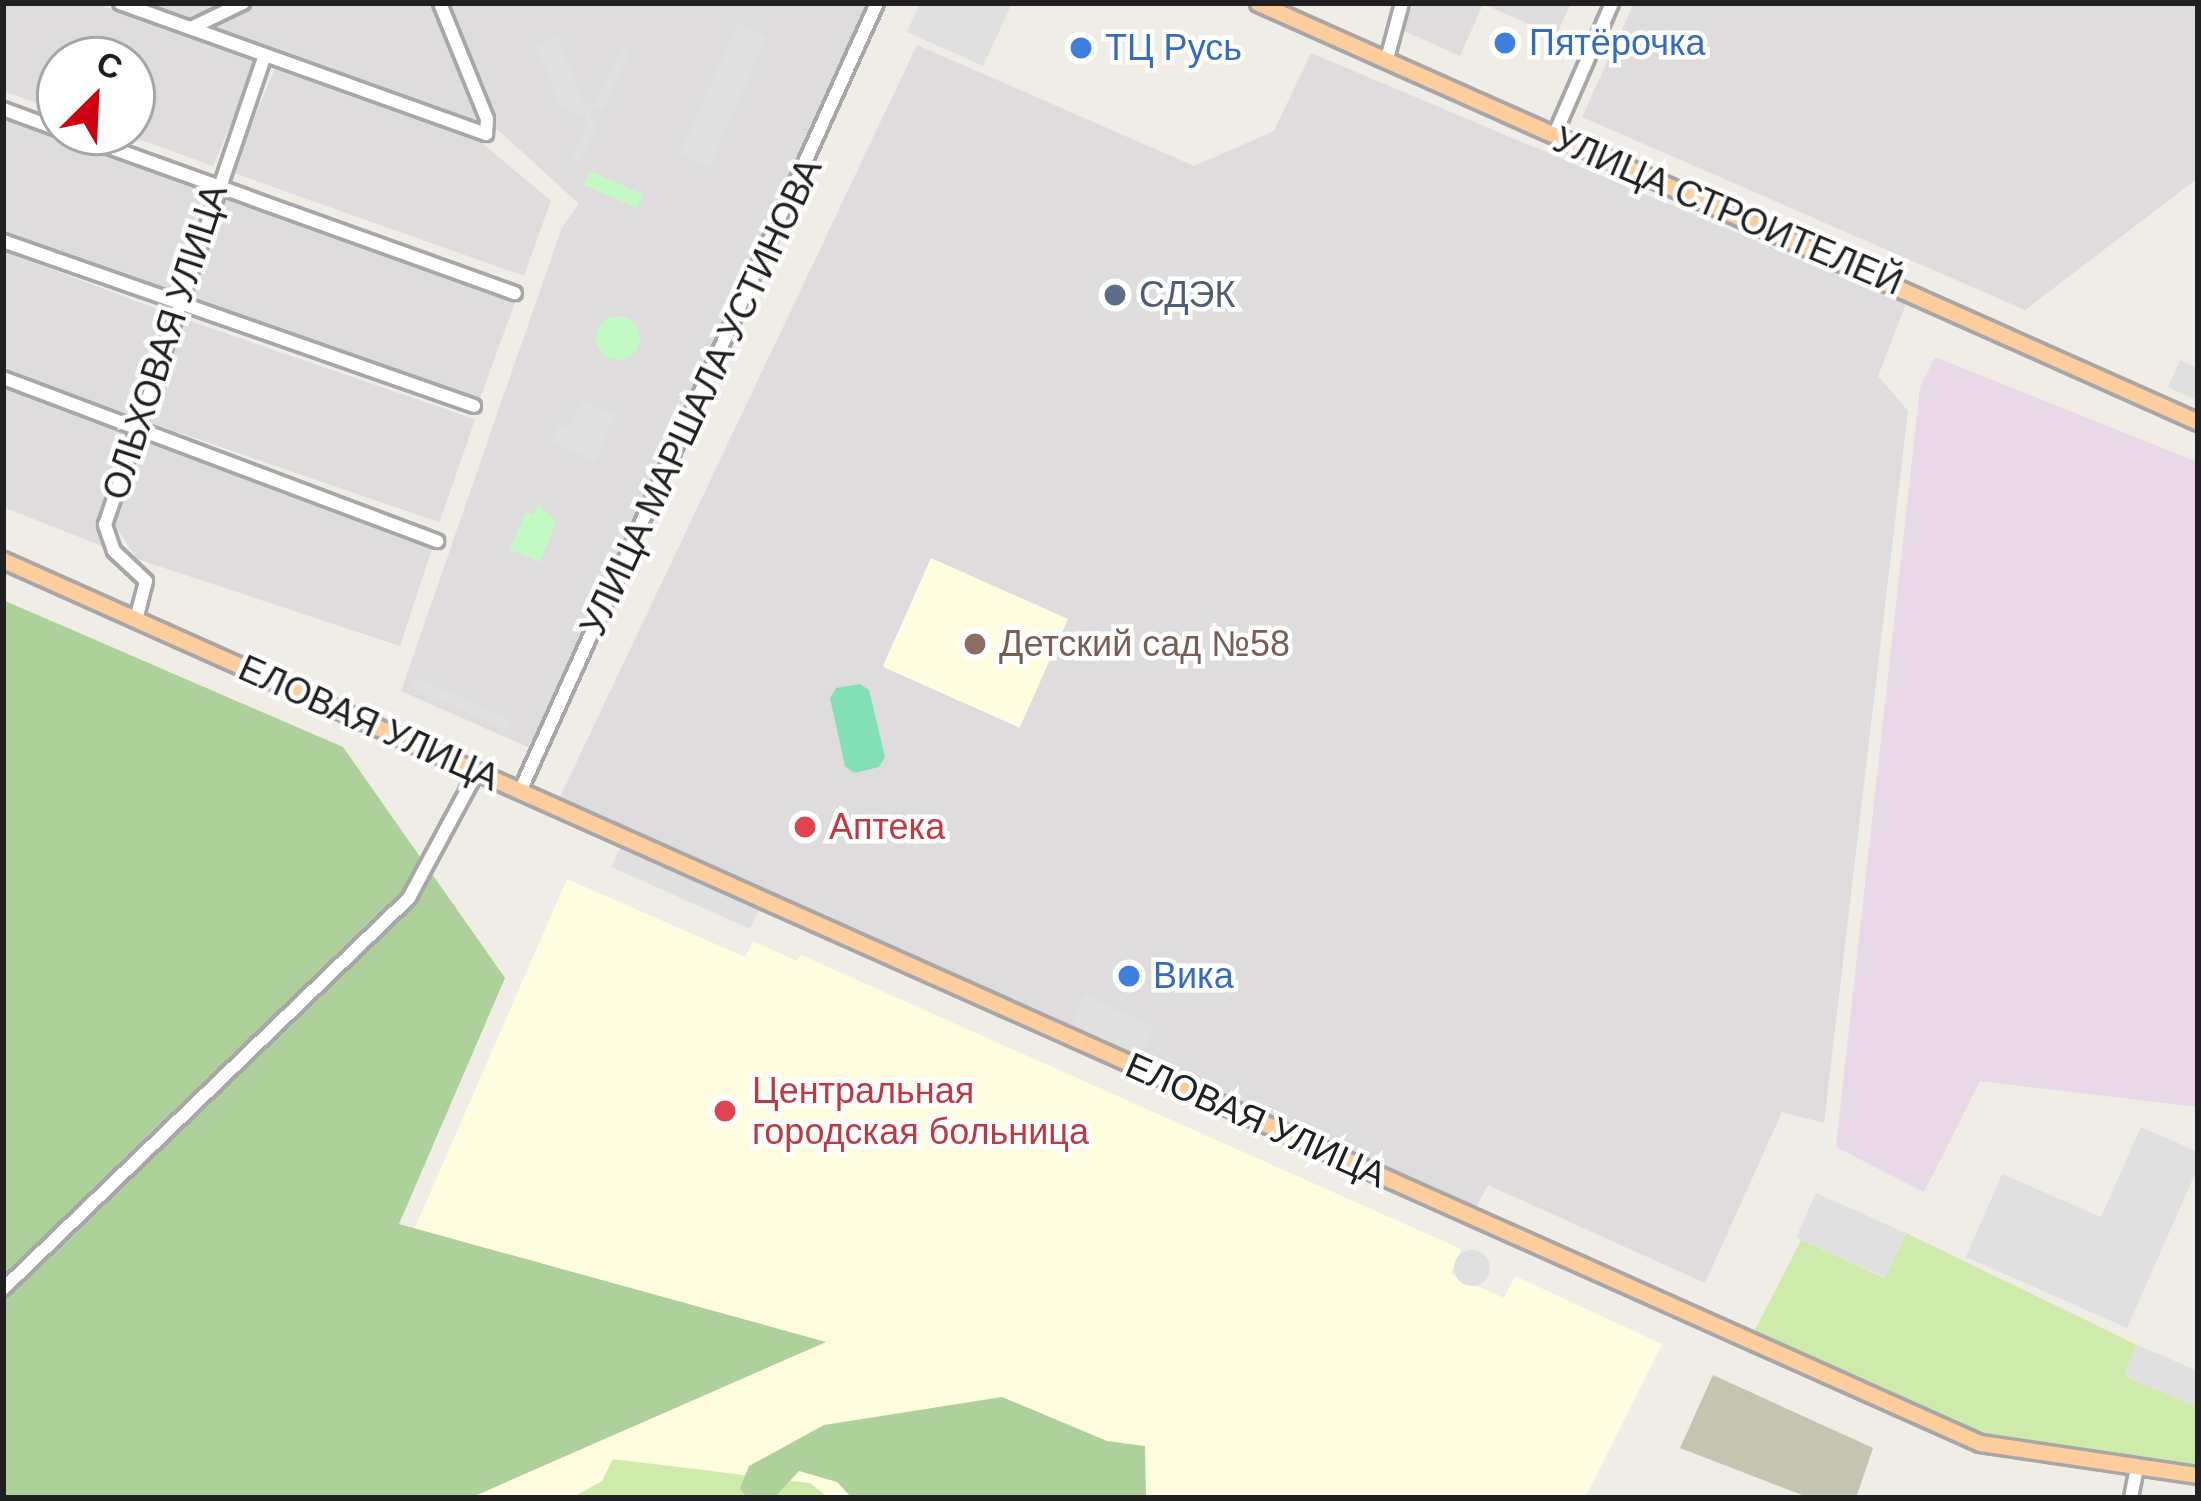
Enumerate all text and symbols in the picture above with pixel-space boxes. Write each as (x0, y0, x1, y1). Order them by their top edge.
place label: Пятёрочка (1529, 21, 1705, 65)
place label: ТЦ Русь (1105, 26, 1242, 70)
marker: Пятёрочка (1492, 30, 1518, 56)
marker: ТЦ Русь (1068, 35, 1094, 61)
north arrow (36, 36, 156, 156)
text: С (91, 44, 128, 87)
street label: УЛИЦА СТРОИТЕЛЕЙ (1547, 118, 1909, 304)
street label: УЛИЦА МАРШАЛА УСТИНОВА (571, 151, 831, 643)
street label: ОЛЬХОВАЯ УЛИЦА (94, 179, 236, 505)
place label: СДЭК (1139, 273, 1235, 317)
marker: СДЭК (1102, 282, 1128, 308)
place label: Детский сад №58 (999, 622, 1290, 666)
marker: Детский сад №58 (962, 631, 988, 657)
street label: ЕЛОВАЯ УЛИЦА (232, 646, 506, 800)
place label: Аптека (829, 805, 945, 849)
marker: Аптека (792, 814, 818, 840)
place label: Вика (1153, 954, 1234, 998)
marker: Вика (1116, 963, 1142, 989)
street label: ЕЛОВАЯ УЛИЦА (1119, 1043, 1393, 1197)
place label: Центральная городская больница (752, 1068, 1089, 1153)
marker: Центральная городская больница (709, 1095, 741, 1127)

